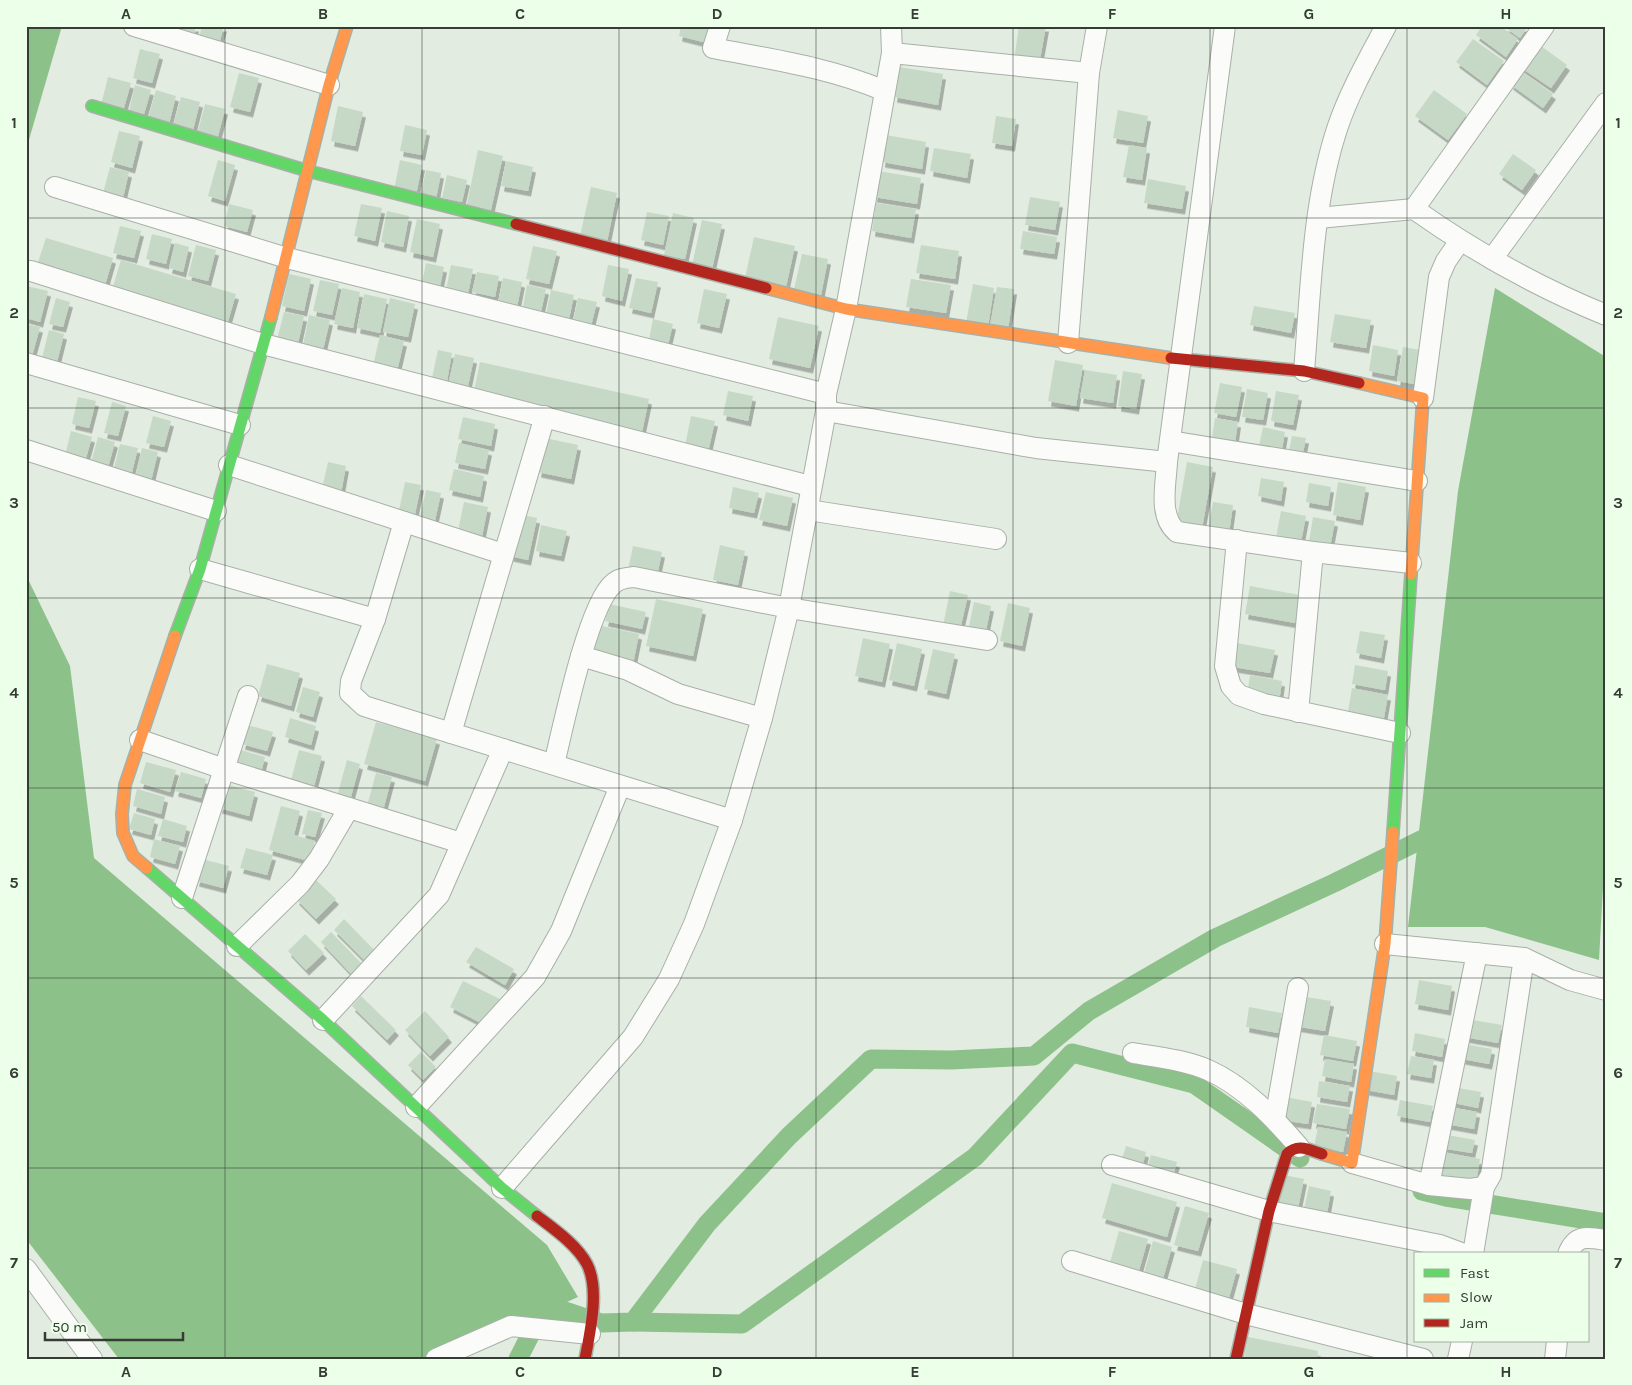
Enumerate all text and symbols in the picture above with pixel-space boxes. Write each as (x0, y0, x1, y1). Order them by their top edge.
text: A (121, 4, 131, 23)
text: B (318, 4, 328, 23)
text: C (515, 4, 525, 23)
text: D (712, 4, 723, 23)
text: E (910, 4, 920, 23)
text: F (1108, 4, 1117, 23)
text: G (1304, 4, 1314, 23)
text: H (1500, 4, 1512, 23)
text: 1 (11, 113, 17, 132)
text: 1 (1615, 113, 1621, 132)
text: 2 (9, 303, 19, 322)
text: 2 (1613, 303, 1623, 322)
text: 3 (9, 493, 19, 512)
text: 3 (1613, 493, 1623, 512)
text: 4 (9, 683, 19, 702)
text: 4 (1613, 683, 1623, 702)
text: 5 (9, 873, 19, 892)
text: 5 (1613, 873, 1623, 892)
text: 6 (9, 1063, 19, 1082)
text: 6 (1613, 1063, 1623, 1082)
legend (1414, 1252, 1590, 1342)
text: 7 (10, 1253, 18, 1272)
text: 7 (1614, 1253, 1622, 1272)
text: Fast (1460, 1264, 1490, 1282)
text: Slow (1460, 1288, 1492, 1306)
scale bar (45, 1310, 182, 1342)
text: Jam (1460, 1314, 1488, 1332)
text: 50 m (52, 1318, 87, 1336)
text: A (121, 1362, 131, 1381)
text: B (318, 1362, 328, 1381)
text: C (515, 1362, 525, 1381)
text: D (712, 1362, 723, 1381)
text: E (910, 1362, 920, 1381)
text: F (1108, 1362, 1117, 1381)
text: G (1304, 1362, 1314, 1381)
text: H (1500, 1362, 1512, 1381)

